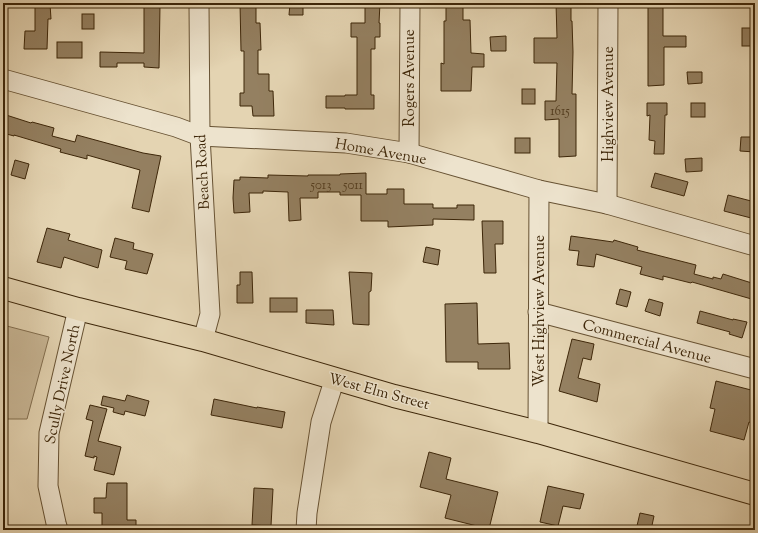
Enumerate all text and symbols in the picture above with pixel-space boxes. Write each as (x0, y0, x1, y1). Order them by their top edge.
street label: Rogers Avenue (400, 29, 421, 127)
street label: Highview Avenue (599, 46, 620, 162)
house number: 1615 (550, 103, 570, 121)
street label: Beach Road (191, 133, 216, 210)
street label: Home Avenue (333, 134, 428, 171)
house number: 5013 (310, 177, 331, 195)
house number: 5011 (342, 177, 364, 195)
street label: West Highview Avenue (530, 235, 551, 387)
street label: Commercial Avenue (580, 315, 713, 370)
street label: Scully Drive North (41, 322, 86, 446)
street label: West Elm Street (326, 369, 432, 416)

